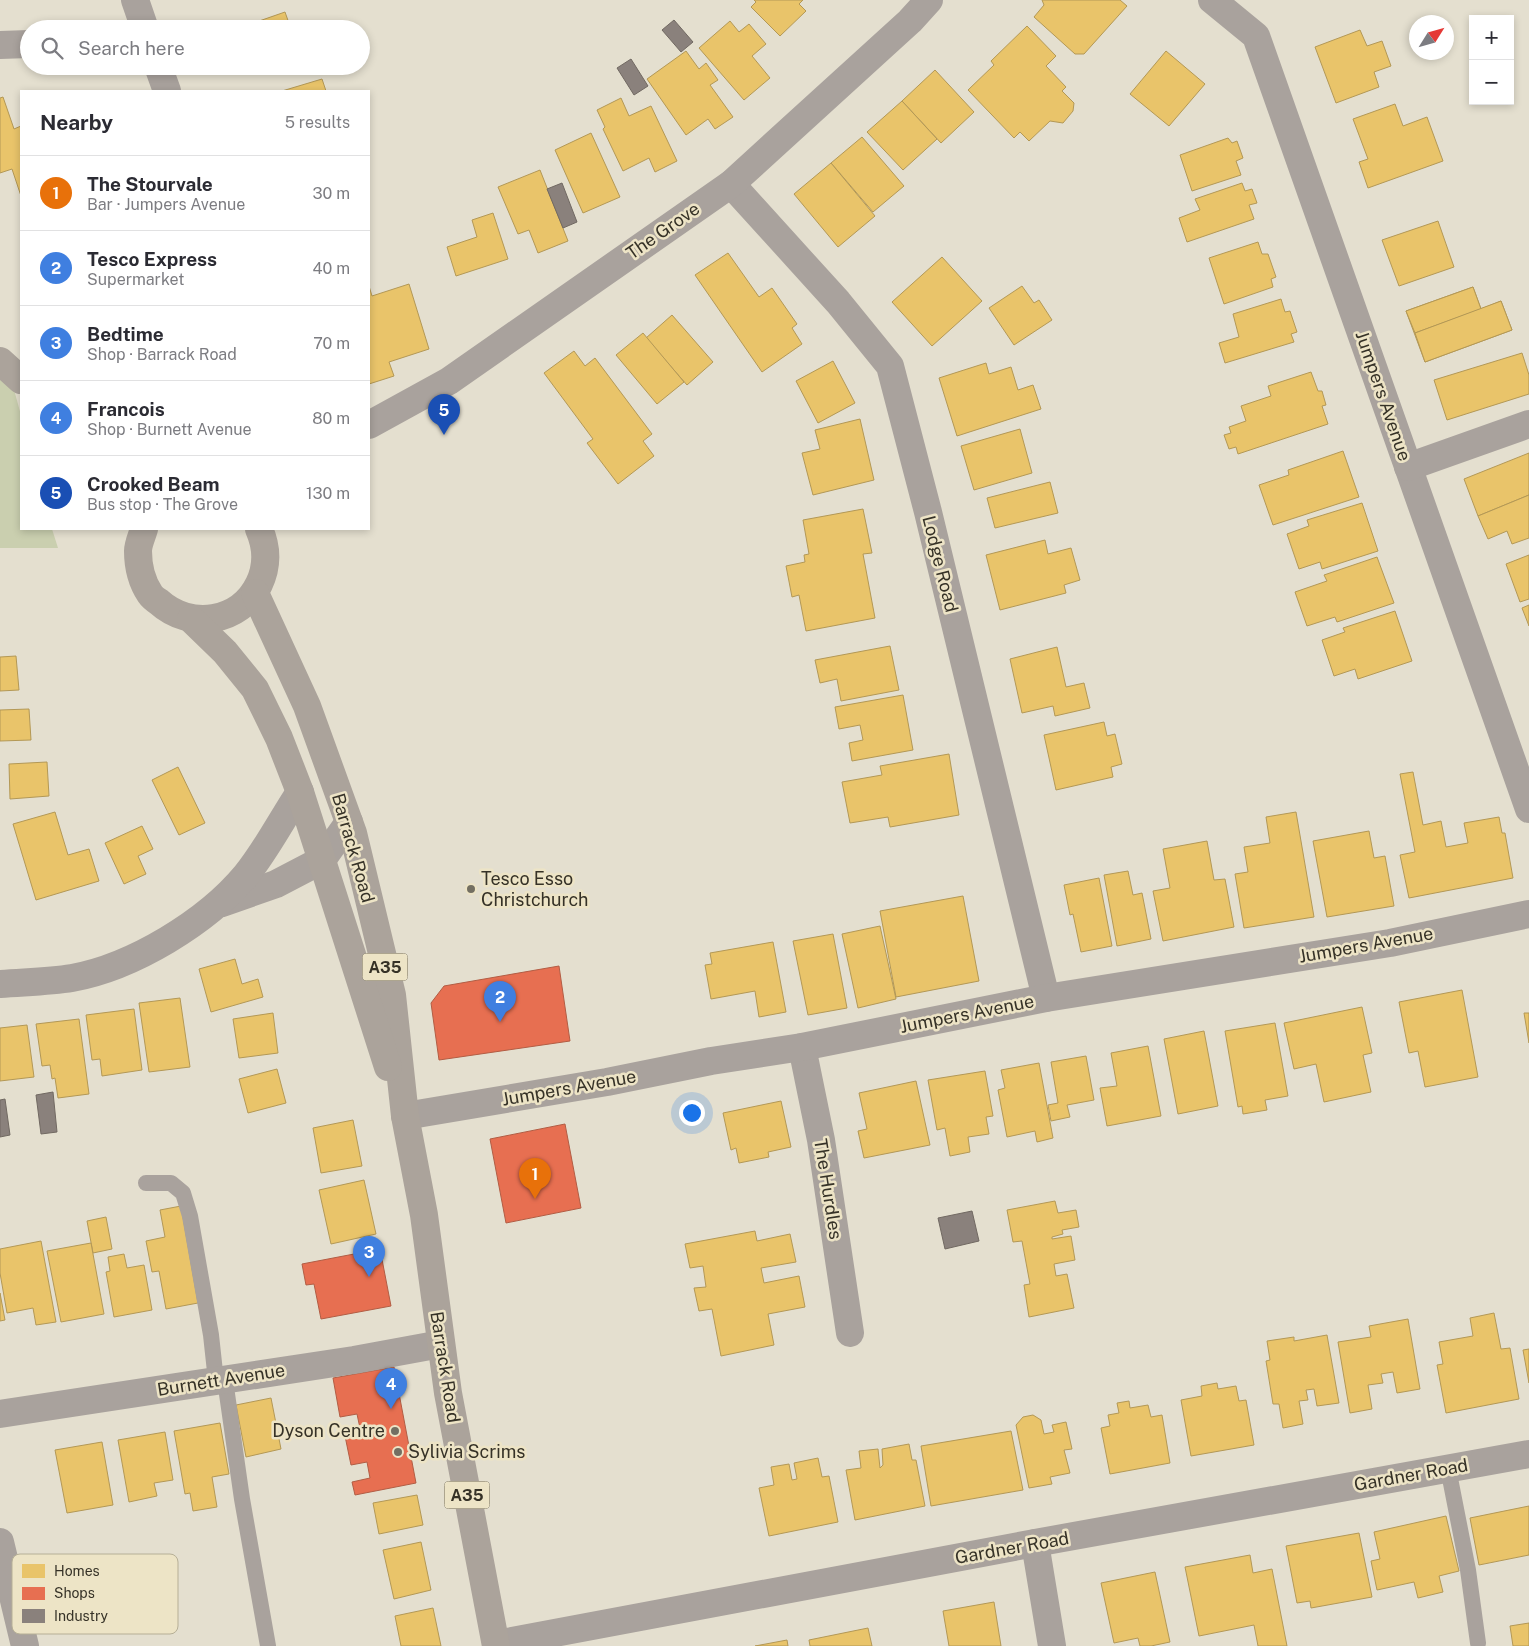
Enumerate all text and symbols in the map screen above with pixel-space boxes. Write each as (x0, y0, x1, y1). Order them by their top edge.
north arrow (1409, 15, 1454, 60)
map controls (1469, 15, 1514, 105)
button: + (1469, 15, 1514, 60)
search box (20, 20, 370, 75)
icon: search (38, 34, 66, 62)
text: Search here (78, 37, 185, 59)
button: − (1469, 60, 1514, 105)
text: Nearby (40, 110, 113, 135)
text: 5 results (285, 113, 350, 132)
text: The Stourvale (87, 173, 213, 195)
text: 1 (53, 184, 59, 203)
text: 30 m (313, 184, 350, 203)
text: Bar · Jumpers Avenue (87, 195, 245, 214)
street label: The Grove (622, 198, 703, 263)
text: Tesco Express (87, 248, 217, 270)
text: 2 (51, 259, 61, 278)
text: 40 m (312, 259, 350, 278)
text: Supermarket (87, 270, 184, 289)
text: Bedtime (87, 323, 164, 345)
street label: Jumpers Avenue (1351, 328, 1416, 464)
text: 3 (51, 334, 61, 353)
text: 70 m (313, 334, 350, 353)
text: Shop · Barrack Road (87, 345, 237, 364)
pin: 5 (428, 394, 460, 435)
text: Francois (87, 398, 165, 420)
text: 4 (51, 409, 61, 428)
text: 80 m (312, 409, 350, 428)
text: Shop · Burnett Avenue (87, 420, 252, 439)
text: Crooked Beam (87, 473, 219, 495)
text: 5 (51, 484, 61, 503)
text: 130 m (306, 484, 350, 503)
text: Bus stop · The Grove (87, 495, 238, 514)
street label: Lodge Road (918, 513, 963, 614)
street label: Barrack Road (328, 791, 379, 905)
place label: Tesco Esso Christchurch (481, 868, 588, 910)
marker: Tesco Esso Christchurch (465, 883, 477, 895)
street label: Jumpers Avenue (1297, 922, 1435, 967)
road number: A35 (362, 954, 408, 980)
pin: 2 (484, 981, 516, 1022)
street label: Jumpers Avenue (898, 990, 1036, 1037)
street label: Jumpers Avenue (500, 1065, 638, 1110)
your location (679, 1100, 705, 1126)
street label: The Hurdles (810, 1137, 847, 1241)
pin: 1 (519, 1158, 551, 1199)
pin: 3 (353, 1236, 385, 1277)
street label: Barrack Road (426, 1310, 465, 1424)
street label: Burnett Avenue (155, 1359, 286, 1400)
pin: 4 (375, 1368, 407, 1409)
place label: Dyson Centre (272, 1420, 385, 1441)
marker: Dyson Centre (389, 1425, 401, 1437)
place label: Sylivia Scrims (408, 1441, 525, 1462)
marker: Sylivia Scrims (392, 1446, 404, 1458)
street label: Gardner Road (1352, 1454, 1470, 1495)
road number: A35 (444, 1482, 490, 1508)
street label: Gardner Road (953, 1527, 1071, 1568)
legend (12, 1554, 178, 1634)
text: Homes (54, 1563, 100, 1579)
text: Shops (54, 1585, 95, 1601)
text: Industry (54, 1608, 109, 1624)

